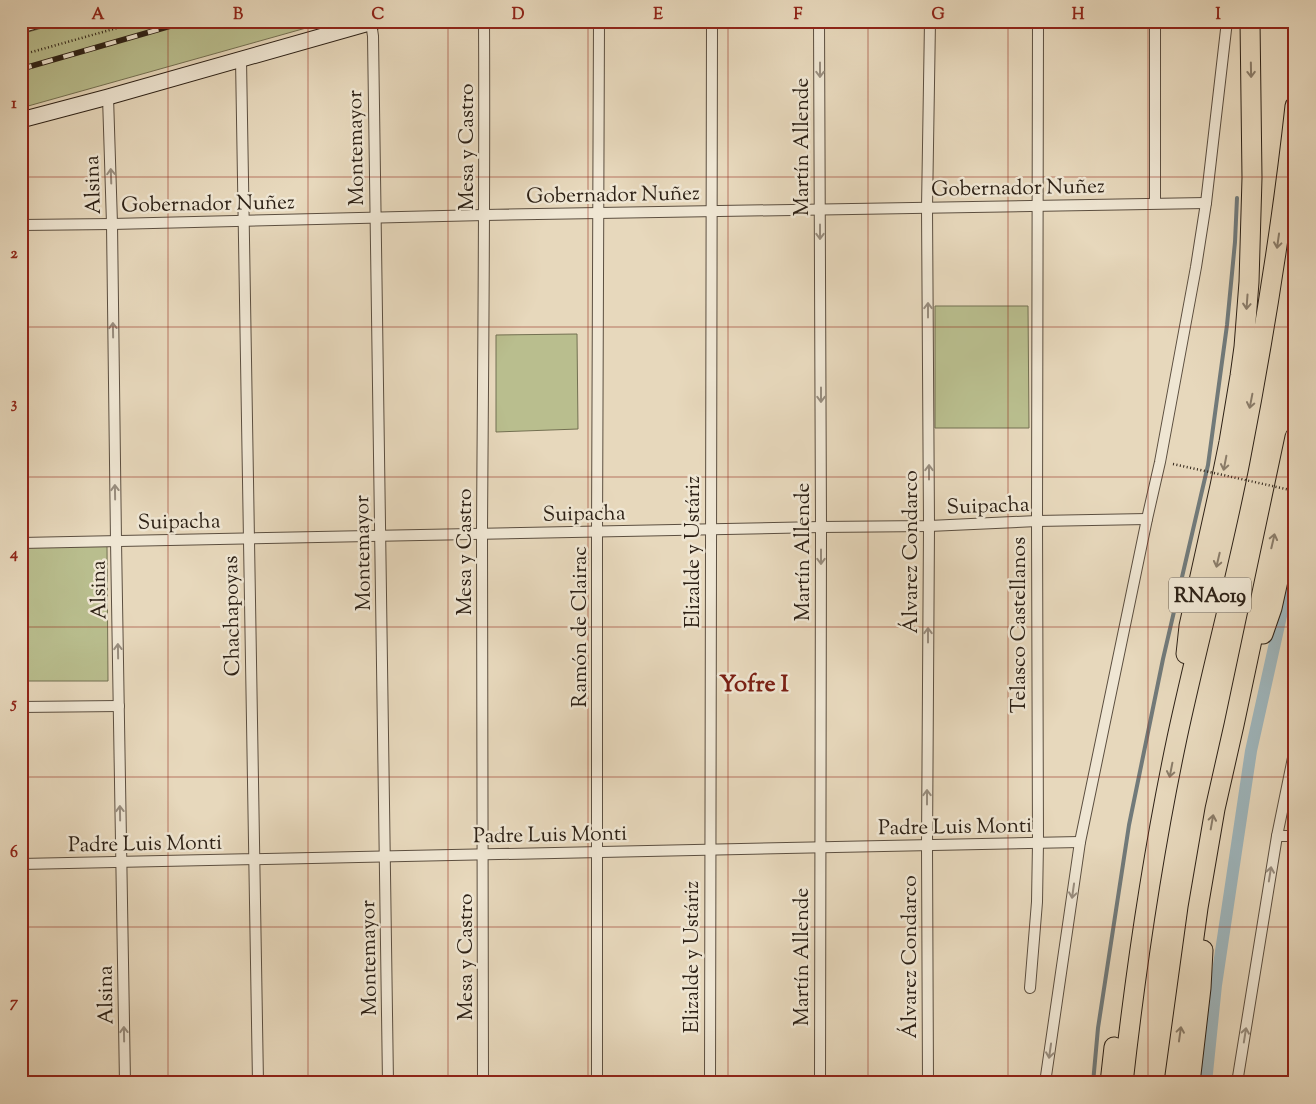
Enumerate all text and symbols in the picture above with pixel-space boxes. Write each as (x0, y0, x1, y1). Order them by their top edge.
text: A (92, 4, 105, 27)
text: B (233, 4, 243, 27)
text: C (372, 4, 385, 27)
text: D (512, 4, 525, 27)
text: E (653, 4, 663, 27)
text: F (794, 4, 803, 27)
text: G (931, 4, 945, 27)
text: H (1072, 4, 1085, 27)
text: I (1215, 4, 1221, 27)
one-way arrow (815, 62, 824, 78)
one-way arrow (1246, 62, 1256, 78)
street label: Martín Allende (788, 78, 818, 216)
street label: Mesa y Castro (453, 83, 483, 211)
street label: Montemayor (341, 90, 373, 206)
text: 1 (11, 93, 17, 116)
street label: Alsina (78, 155, 110, 215)
one-way arrow (106, 168, 115, 184)
street label: Gobernador Nuñez (931, 172, 1105, 206)
street label: Gobernador Nuñez (526, 179, 700, 213)
street label: Gobernador Nuñez (121, 188, 295, 222)
one-way arrow (815, 224, 825, 240)
one-way arrow (1272, 233, 1282, 249)
text: 2 (10, 243, 18, 266)
one-way arrow (1242, 294, 1252, 310)
one-way arrow (923, 302, 933, 318)
one-way arrow (108, 322, 118, 338)
one-way arrow (816, 386, 826, 403)
text: 3 (11, 393, 18, 416)
one-way arrow (1246, 393, 1256, 409)
one-way arrow (1220, 455, 1229, 471)
one-way arrow (924, 464, 934, 480)
street label: Álvarez Condarco (897, 470, 927, 634)
street label: Elizalde y Ustáriz (679, 476, 709, 628)
street label: Martín Allende (789, 483, 819, 621)
one-way arrow (110, 484, 120, 500)
street label: Mesa y Castro (451, 488, 481, 616)
street label: Suipacha (946, 491, 1030, 523)
street label: Montemayor (348, 495, 380, 611)
street label: Suipacha (542, 499, 626, 531)
street label: Suipacha (137, 507, 221, 539)
one-way arrow (1269, 533, 1278, 549)
street label: Telasco Castellanos (1005, 537, 1035, 713)
text: 4 (9, 543, 18, 566)
street label: Ramón de Clairac (566, 546, 596, 708)
one-way arrow (816, 549, 826, 565)
one-way arrow (1213, 552, 1222, 568)
street label: Chachapoyas (217, 555, 249, 677)
street label: Alsina (84, 560, 116, 620)
road number: RNA019 (1169, 578, 1251, 612)
one-way arrow (923, 627, 933, 643)
one-way arrow (113, 643, 122, 659)
district label: Yofre I (719, 668, 789, 702)
text: 5 (9, 693, 17, 716)
one-way arrow (1166, 762, 1175, 778)
one-way arrow (922, 789, 932, 806)
one-way arrow (115, 805, 125, 822)
street label: Padre Luis Monti (878, 812, 1032, 844)
one-way arrow (1208, 814, 1218, 830)
street label: Padre Luis Monti (473, 820, 627, 852)
street label: Padre Luis Monti (68, 829, 222, 861)
text: 6 (10, 842, 18, 865)
one-way arrow (1266, 867, 1276, 883)
street label: Álvarez Condarco (896, 875, 926, 1039)
street label: Elizalde y Ustáriz (678, 881, 708, 1033)
one-way arrow (1068, 882, 1078, 898)
street label: Martín Allende (788, 888, 818, 1026)
street label: Mesa y Castro (452, 893, 482, 1021)
street label: Montemayor (354, 900, 386, 1016)
street label: Alsina (91, 965, 123, 1025)
text: 7 (10, 992, 19, 1015)
one-way arrow (120, 1026, 129, 1042)
one-way arrow (1175, 1027, 1185, 1043)
one-way arrow (1240, 1027, 1250, 1043)
one-way arrow (1045, 1043, 1055, 1059)

